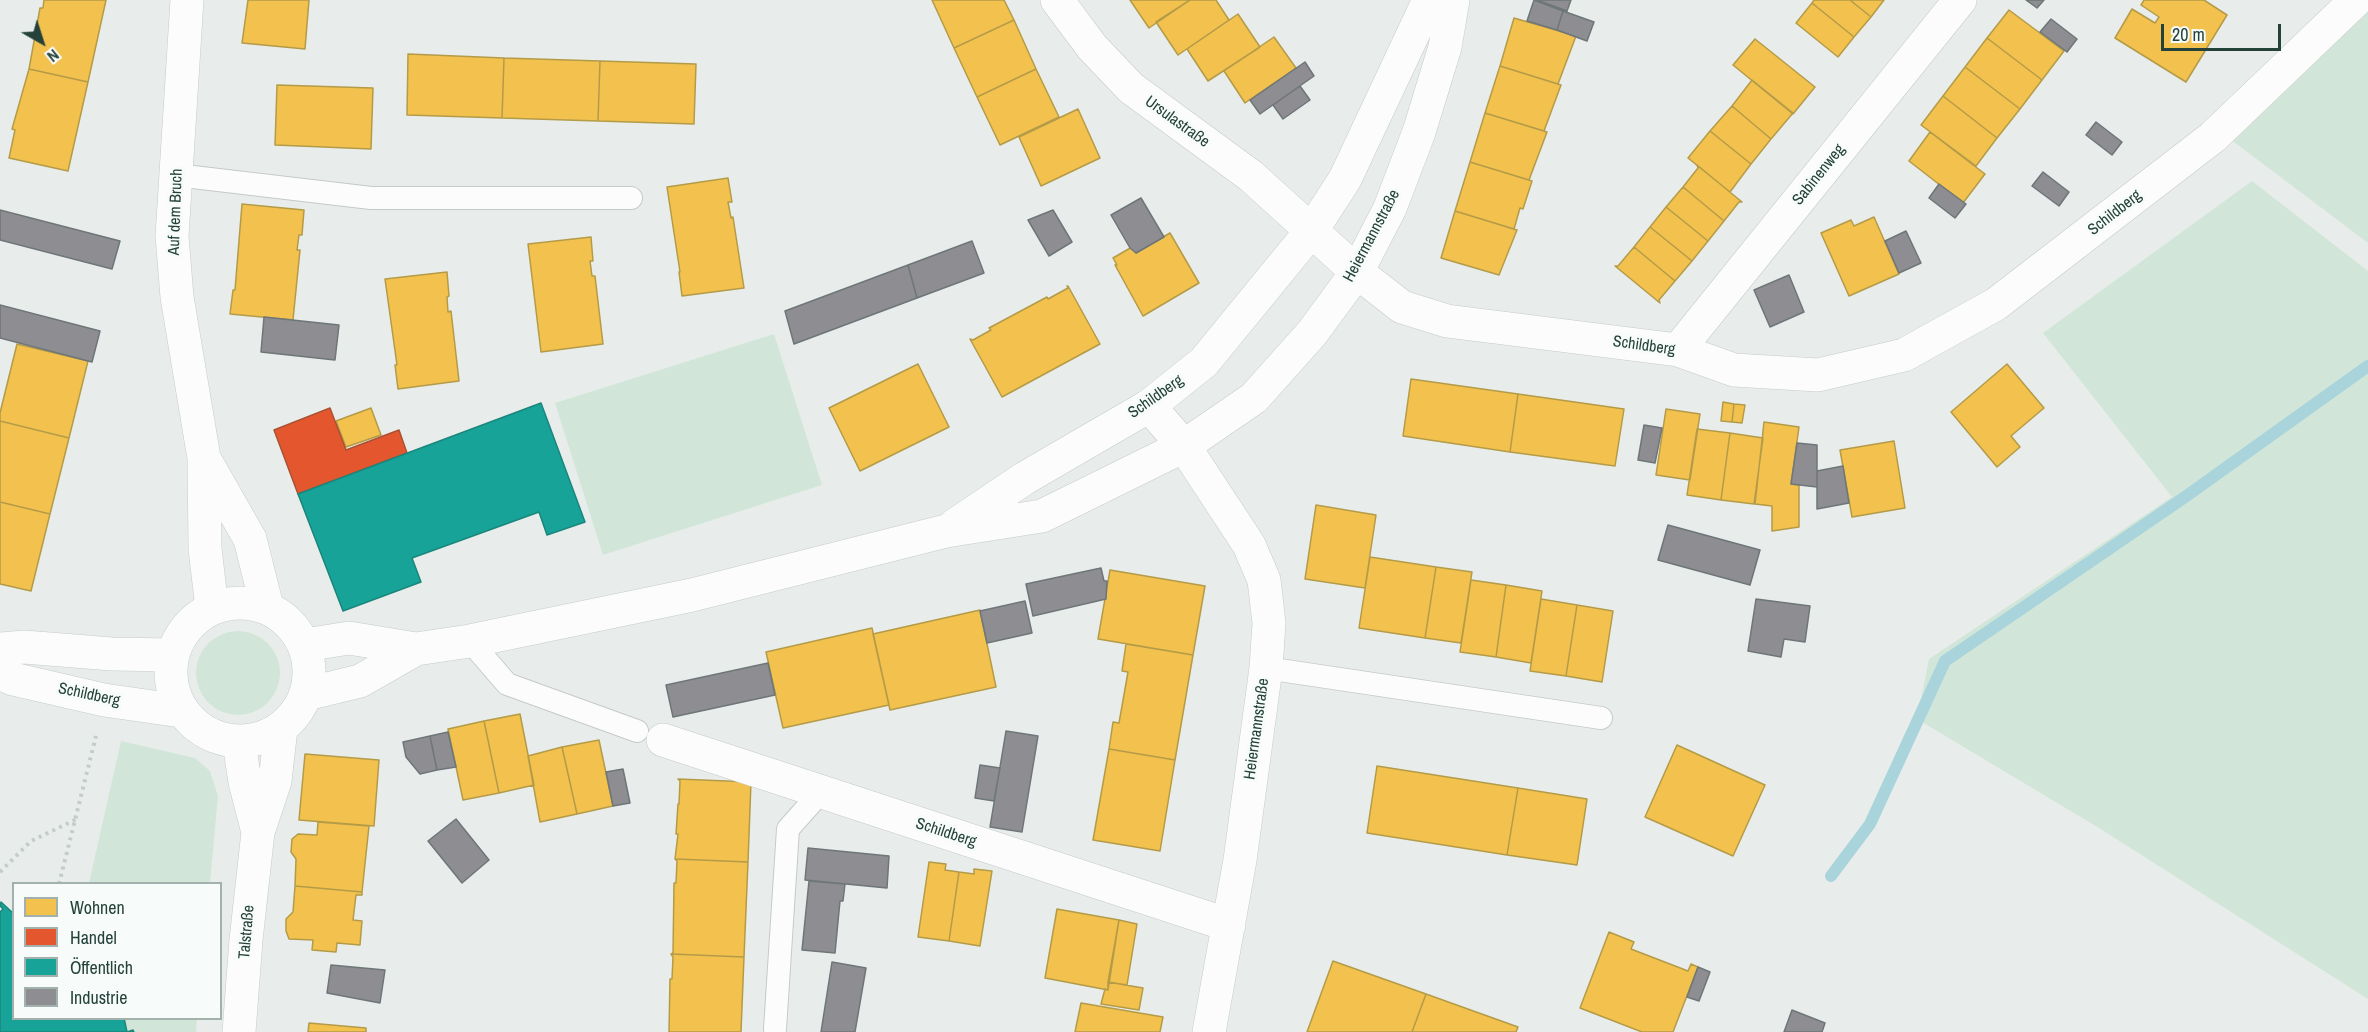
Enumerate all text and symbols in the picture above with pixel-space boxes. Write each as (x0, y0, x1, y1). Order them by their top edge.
north arrow (12, 12, 72, 72)
scale bar (2164, 12, 2284, 50)
text: 20 m (2172, 22, 2205, 47)
text: N (43, 44, 64, 68)
street label: Ursulastraße (1141, 92, 1213, 152)
street label: Sabinenweg (1789, 141, 1849, 209)
street label: Auf dem Bruch (165, 168, 187, 256)
street label: Heiermannstraße (1340, 186, 1404, 286)
street label: Schildberg (2084, 186, 2146, 240)
street label: Schildberg (1612, 332, 1676, 360)
street label: Schildberg (1125, 371, 1187, 423)
street label: Heiermannstraße (1240, 677, 1274, 781)
street label: Schildberg (56, 679, 122, 711)
street label: Schildberg (913, 814, 979, 852)
legend (12, 882, 222, 1020)
text: Wohnen (70, 895, 125, 920)
street label: Talstraße (235, 904, 259, 960)
text: Handel (70, 925, 117, 950)
text: Öffentlich (70, 955, 133, 980)
text: Industrie (70, 985, 127, 1010)

